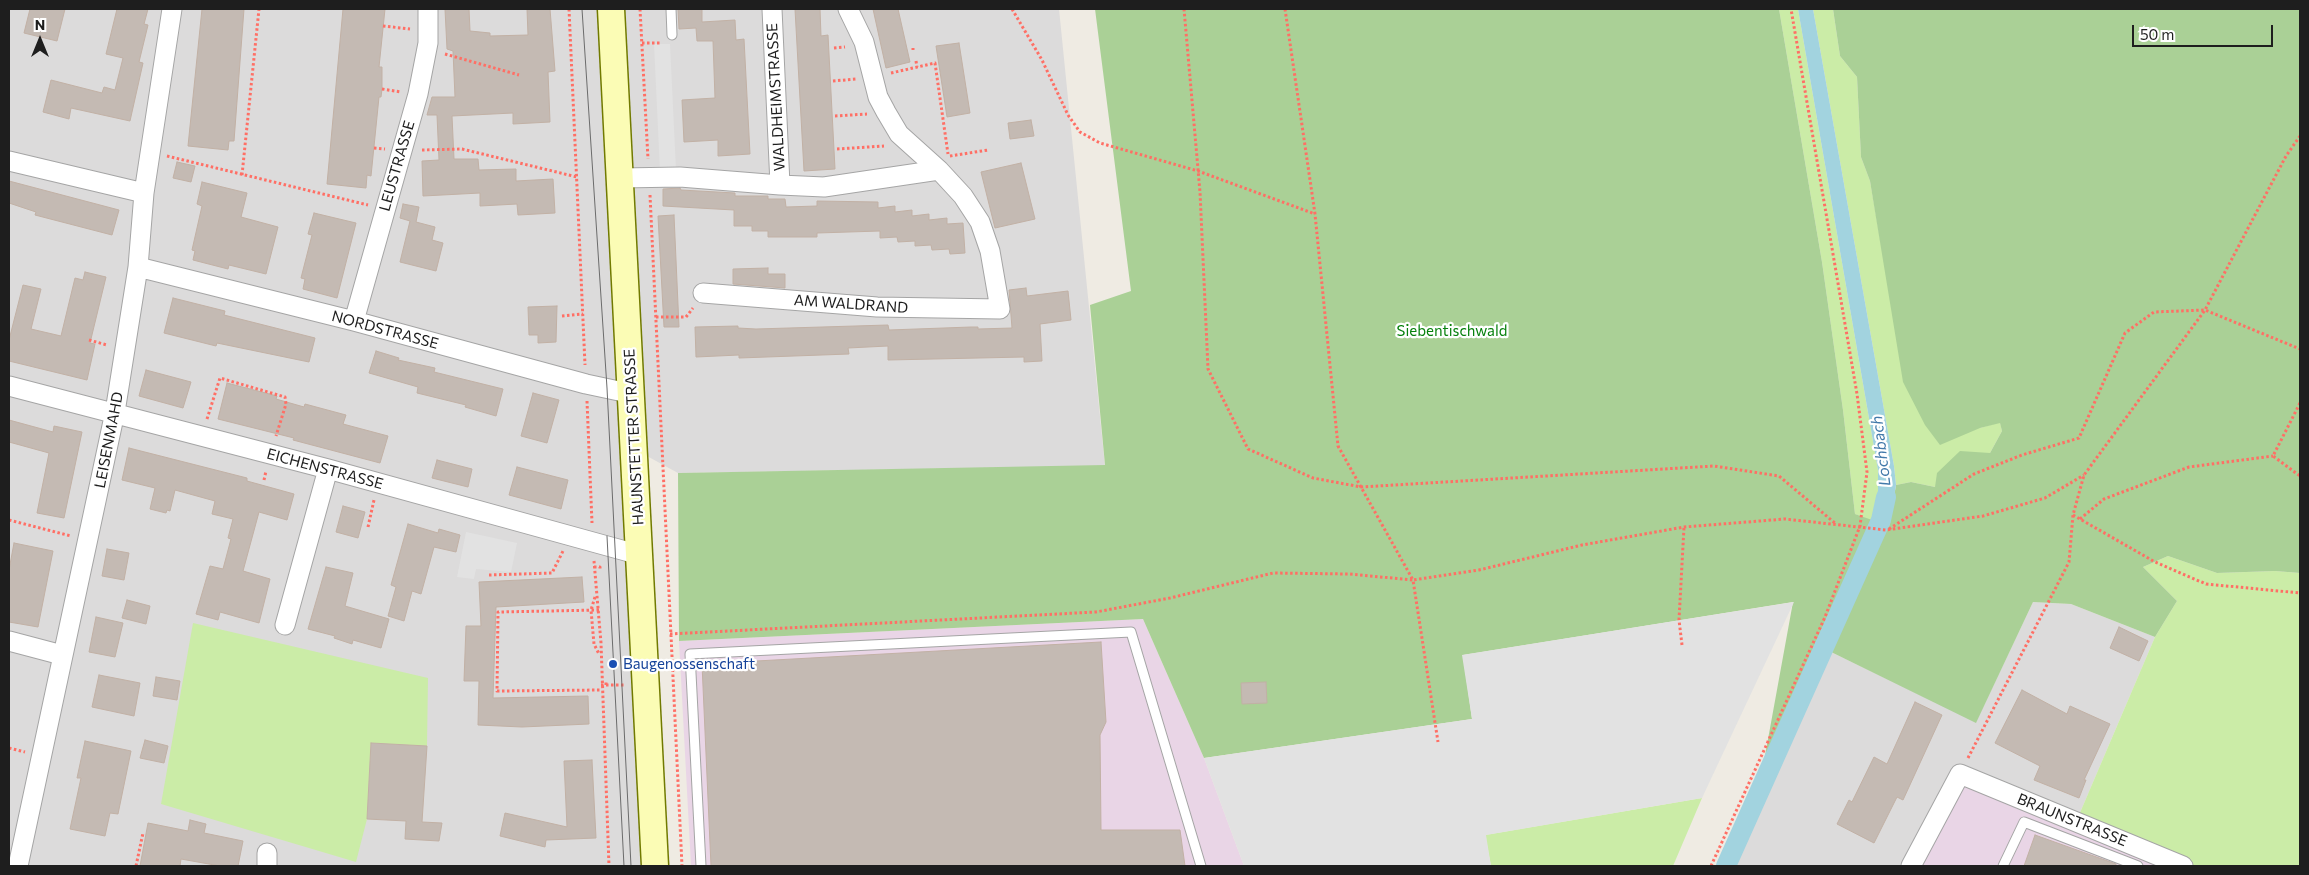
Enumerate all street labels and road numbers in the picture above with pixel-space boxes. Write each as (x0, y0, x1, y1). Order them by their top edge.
street label: WALDHEIMSTRASSE (763, 23, 789, 171)
street label: LEUSTRASSE (375, 119, 419, 213)
street label: AM WALDRAND (793, 291, 909, 317)
street label: NORDSTRASSE (330, 307, 440, 353)
street label: HAUNSTETTER STRASSE (620, 348, 648, 526)
street label: LEISENMAHD (91, 390, 127, 490)
street label: EICHENSTRASSE (265, 445, 385, 493)
street label: BRAUNSTRASSE (2014, 790, 2130, 850)

